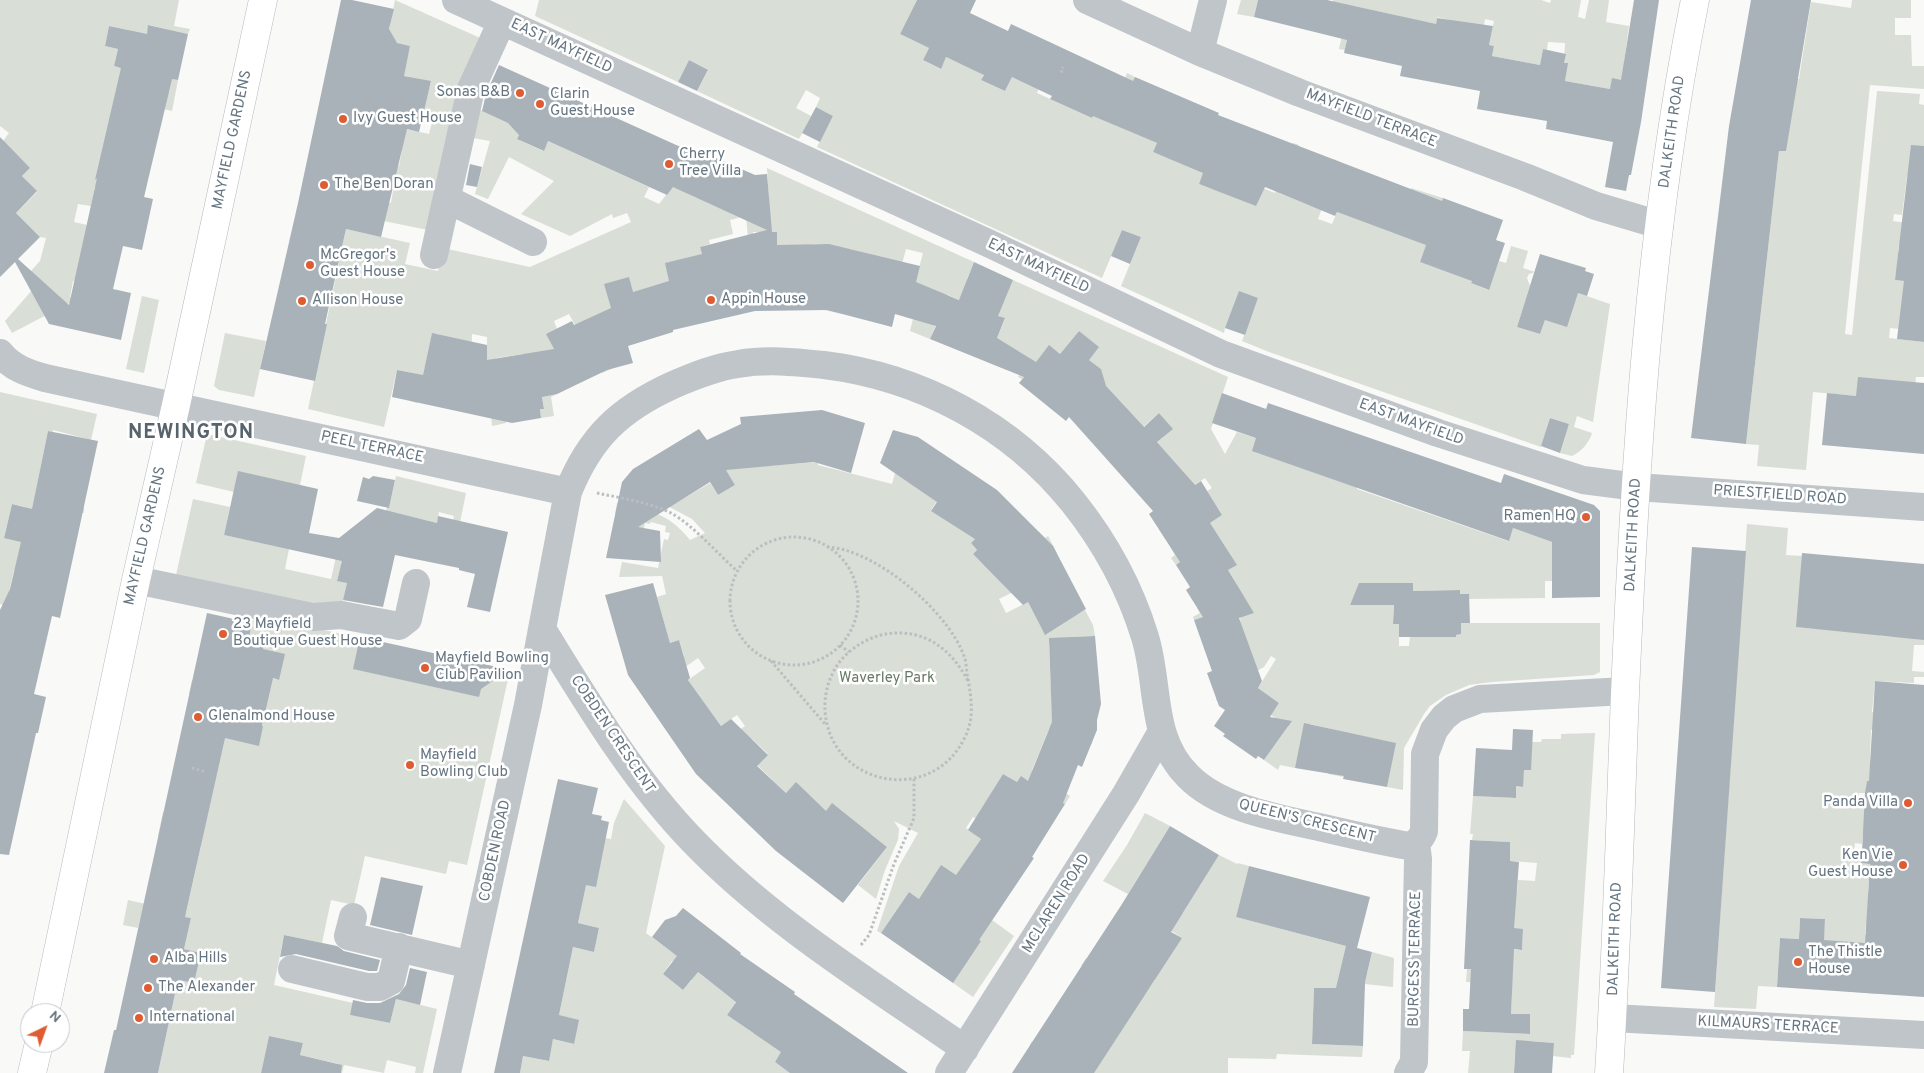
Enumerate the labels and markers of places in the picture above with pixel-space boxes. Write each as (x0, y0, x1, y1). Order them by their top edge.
place label: Sonas B&B (436, 84, 510, 102)
place label: Clarin Guest House (550, 86, 635, 121)
marker: Sonas B&B (514, 87, 526, 99)
marker: Clarin Guest House (534, 98, 546, 110)
place label: Ivy Guest House (353, 110, 462, 128)
marker: Ivy Guest House (337, 113, 349, 125)
place label: Cherry Tree Villa (679, 146, 741, 181)
marker: Cherry Tree Villa (663, 158, 675, 170)
place label: The Ben Doran (334, 176, 434, 194)
marker: The Ben Doran (318, 179, 330, 191)
place label: McGregor's Guest House (320, 247, 405, 282)
marker: McGregor's Guest House (304, 259, 316, 271)
place label: Appin House (721, 291, 806, 309)
place label: Allison House (312, 292, 403, 310)
marker: Appin House (705, 294, 717, 306)
marker: Allison House (296, 295, 308, 307)
place label: Ramen HQ (1504, 508, 1576, 526)
marker: Ramen HQ (1580, 511, 1592, 523)
place label: 23 Mayfield Boutique Guest House (233, 616, 382, 651)
marker: 23 Mayfield Boutique Guest House (217, 628, 229, 640)
place label: Mayfield Bowling Club Pavilion (435, 650, 549, 685)
marker: Mayfield Bowling Club Pavilion (419, 662, 431, 674)
place label: Glenalmond House (208, 708, 335, 726)
marker: Glenalmond House (192, 711, 204, 723)
place label: Mayfield Bowling Club (420, 747, 508, 782)
marker: Mayfield Bowling Club (404, 759, 416, 771)
place label: Panda Villa (1823, 794, 1898, 812)
marker: Panda Villa (1902, 797, 1914, 809)
place label: Ken Vie Guest House (1808, 847, 1893, 882)
marker: Ken Vie Guest House (1897, 859, 1909, 871)
place label: The Thistle House (1808, 944, 1882, 979)
place label: Alba Hills (164, 950, 227, 968)
marker: Alba Hills (148, 953, 160, 965)
marker: The Thistle House (1792, 956, 1804, 968)
place label: The Alexander (158, 979, 255, 997)
marker: The Alexander (142, 982, 154, 994)
place label: International (149, 1009, 235, 1027)
marker: International (133, 1012, 145, 1024)

